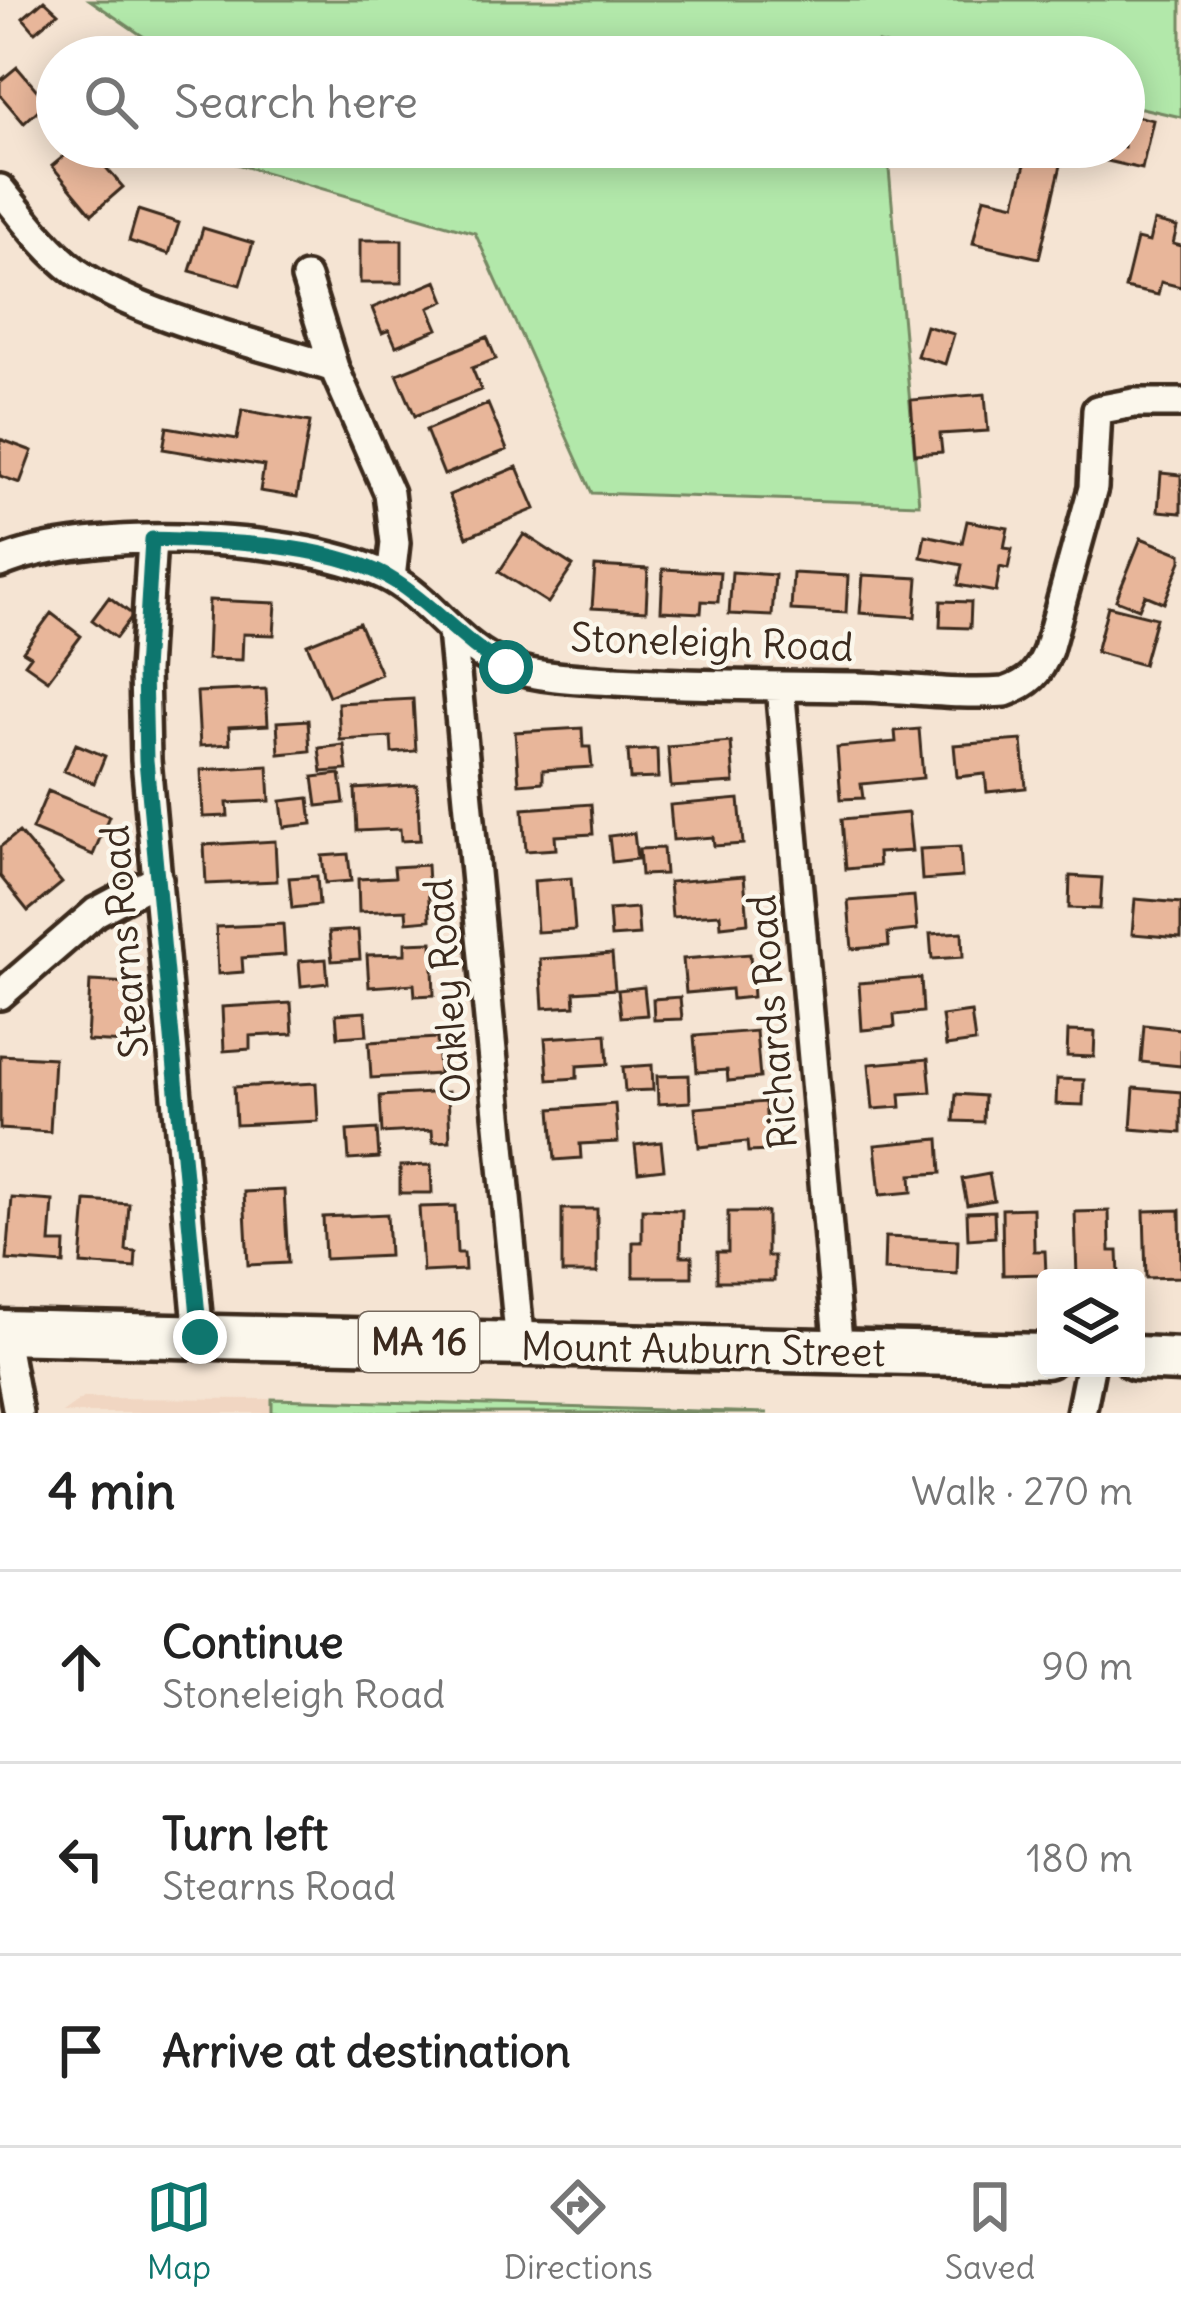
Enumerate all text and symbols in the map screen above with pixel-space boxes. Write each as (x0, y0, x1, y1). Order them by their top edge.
search box (36, 36, 1145, 168)
icon: search (78, 69, 144, 135)
text: Search here (174, 74, 418, 130)
street label: Stoneleigh Road (570, 613, 854, 672)
route start (479, 640, 533, 694)
street label: Stearns Road (90, 823, 159, 1061)
street label: Oakley Road (413, 877, 482, 1105)
street label: Richards Road (737, 893, 808, 1151)
map controls (1037, 1269, 1145, 1377)
button: layers (1037, 1269, 1145, 1377)
route end (173, 1310, 227, 1364)
road number: MA 16 (359, 1312, 479, 1372)
street label: Mount Auburn Street (520, 1322, 886, 1377)
text: 4 min (48, 1459, 175, 1523)
text: Walk · 270 m (911, 1467, 1133, 1516)
text: Continue (162, 1614, 344, 1670)
icon: ahead (48, 1634, 114, 1700)
text: 90 m (1041, 1642, 1133, 1691)
text: Stoneleigh Road (162, 1670, 445, 1719)
text: Turn left (162, 1806, 328, 1862)
icon: left (48, 1826, 114, 1892)
text: 180 m (1026, 1834, 1133, 1883)
text: Stearns Road (162, 1862, 396, 1911)
icon: arrive (48, 2018, 114, 2084)
text: Arrive at destination (162, 2023, 571, 2079)
tab: Map (146, 2174, 212, 2288)
tab: Directions (504, 2174, 653, 2288)
tab: Saved (945, 2174, 1035, 2288)

